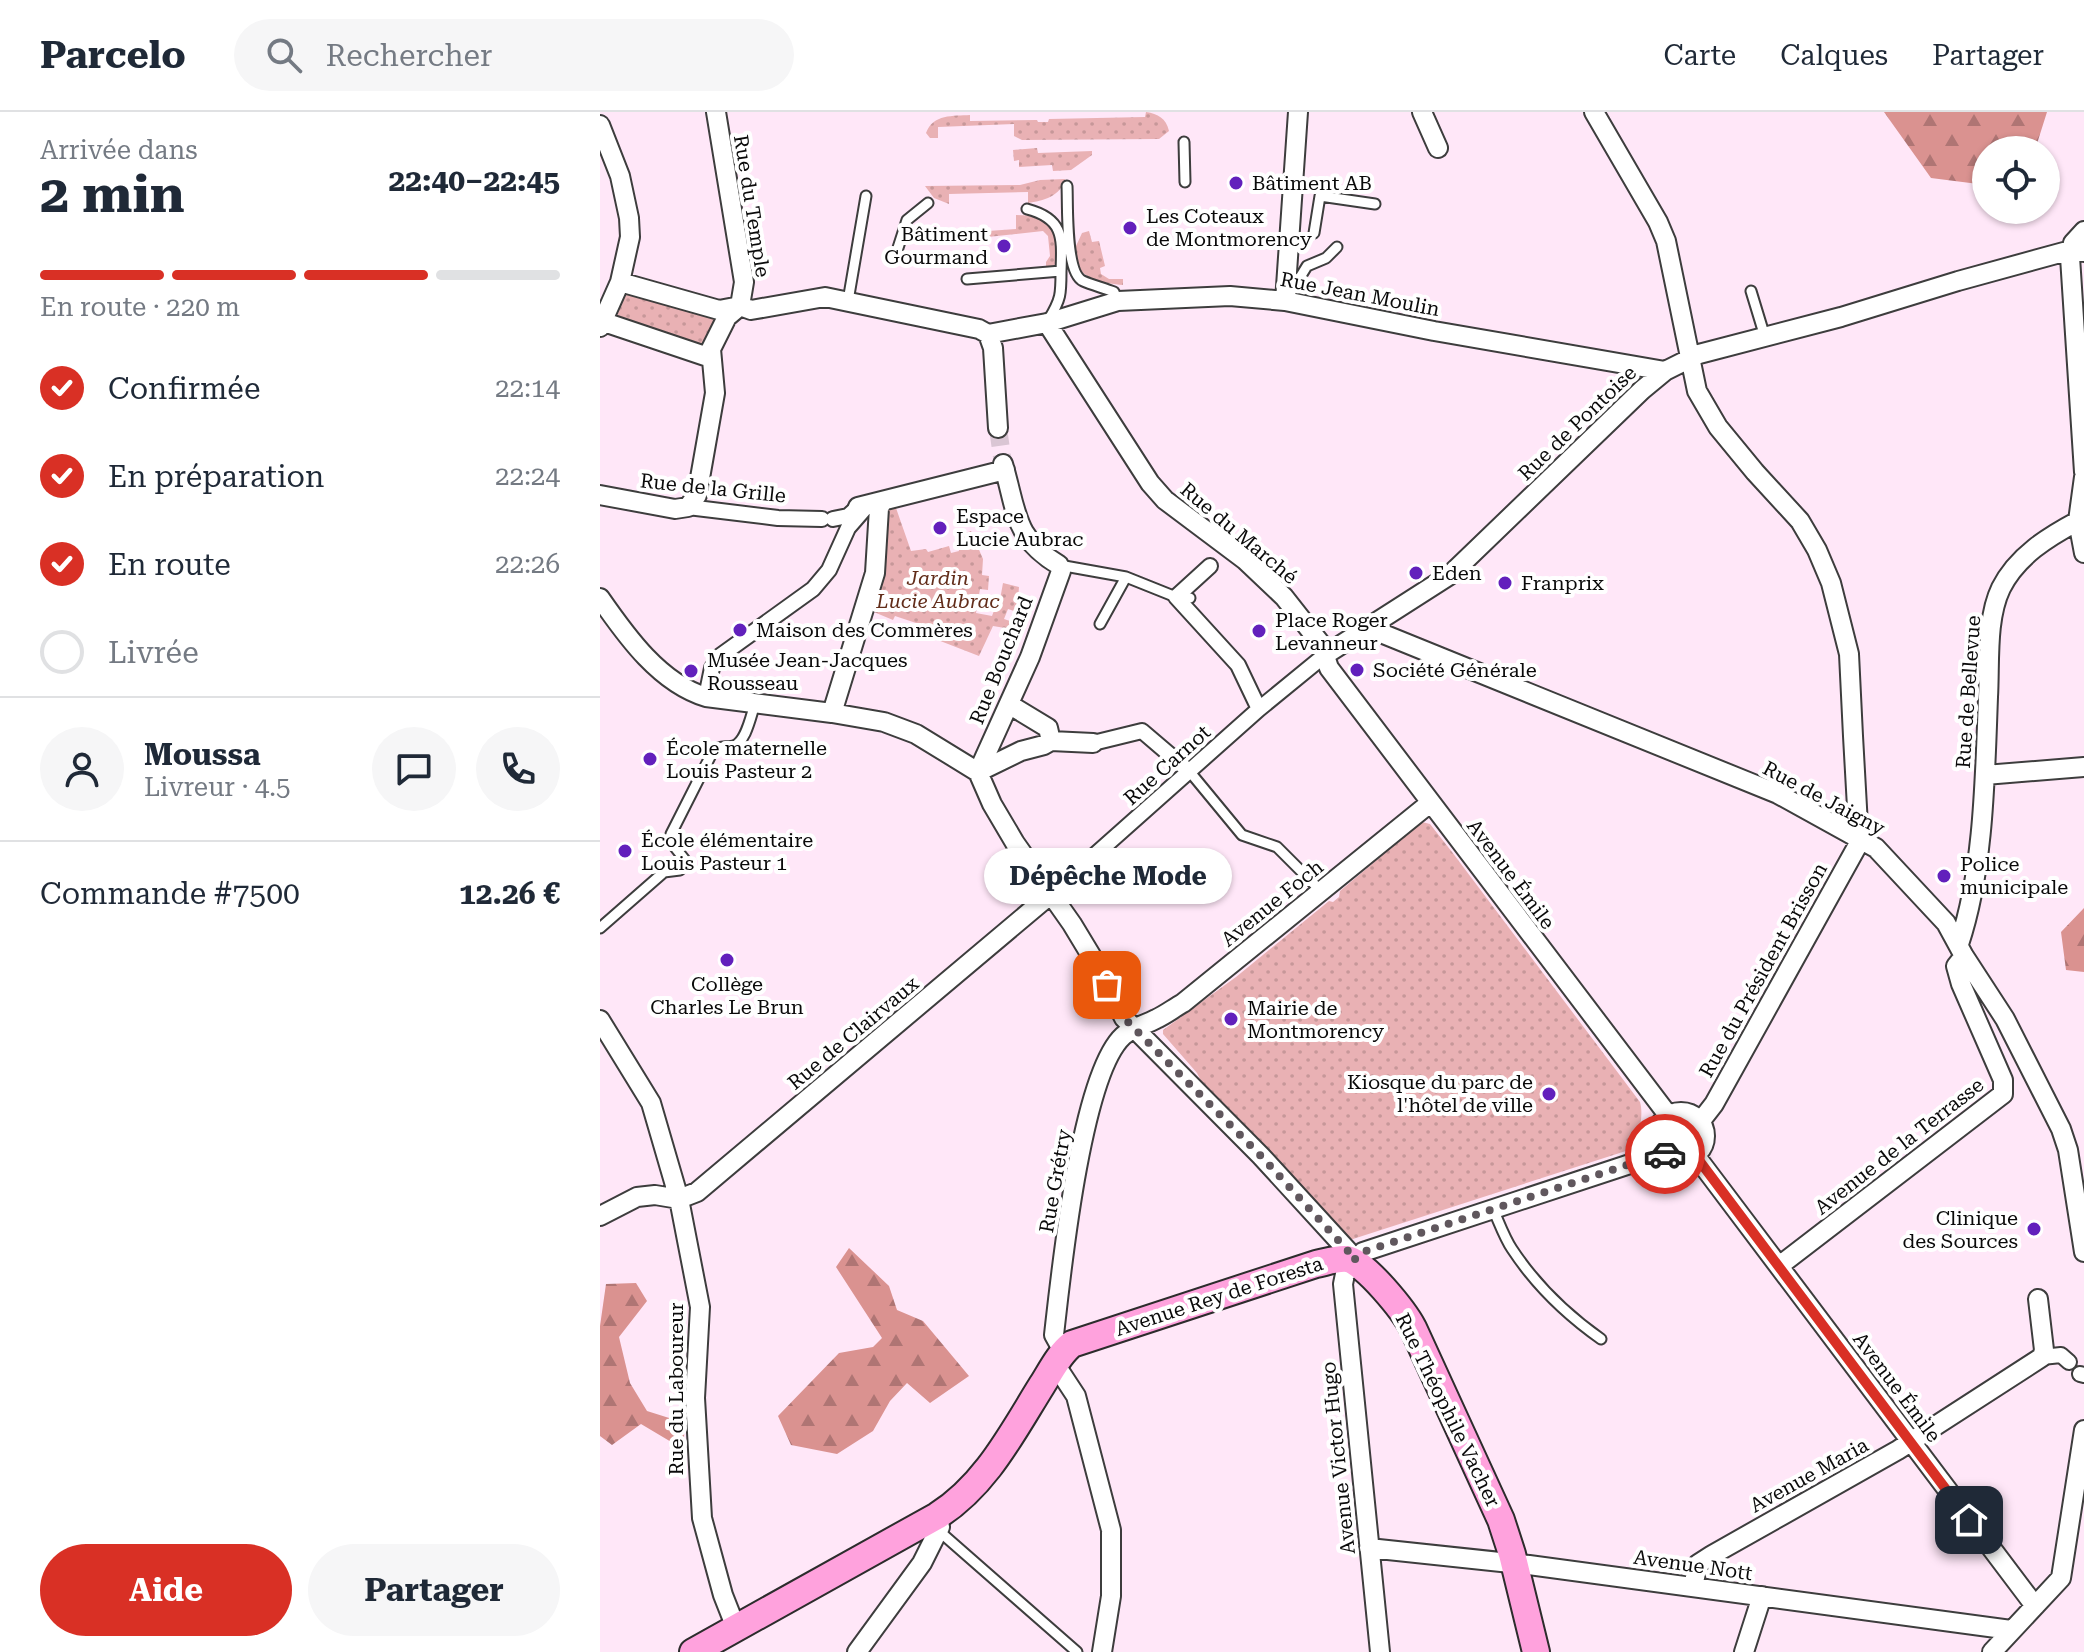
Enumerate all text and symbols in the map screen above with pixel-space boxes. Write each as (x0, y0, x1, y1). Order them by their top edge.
search box (234, 19, 794, 91)
text: Parcelo (40, 33, 186, 77)
icon: search (262, 33, 306, 77)
text: Rechercher (326, 38, 492, 73)
text: Carte (1664, 39, 1736, 72)
text: Calques (1780, 39, 1888, 72)
text: Partager (1932, 39, 2044, 72)
street label: Rue du Temple (729, 133, 775, 279)
text: Arrivée dans (40, 135, 198, 165)
map controls (1972, 136, 2060, 224)
button: locate (1972, 136, 2060, 224)
text: 22:40–22:45 (388, 163, 560, 198)
text: 2 min (40, 164, 185, 225)
place label: Bâtiment AB (1252, 171, 1372, 195)
marker: Bâtiment AB (1227, 174, 1245, 192)
place label: Les Coteaux de Montmorency (1146, 204, 1312, 251)
marker: Les Coteaux de Montmorency (1121, 219, 1139, 237)
place label: Bâtiment Gourmand (884, 222, 989, 269)
marker: Bâtiment Gourmand (995, 237, 1013, 255)
street label: Rue Jean Moulin (1278, 267, 1442, 321)
text: En route · 220 m (40, 292, 240, 322)
street label: Rue de Pontoise (1513, 361, 1641, 485)
icon: check (40, 366, 84, 410)
text: Confirmée (108, 371, 260, 406)
text: 22:14 (495, 373, 560, 403)
icon: check (40, 454, 84, 498)
text: En préparation (108, 459, 324, 494)
text: 22:24 (495, 461, 560, 491)
street label: Rue de la Grille (639, 468, 787, 508)
street label: Rue du Marché (1176, 477, 1302, 589)
place label: Espace Lucie Aubrac (956, 504, 1083, 551)
marker: Espace Lucie Aubrac (931, 519, 949, 537)
icon: check (40, 542, 84, 586)
text: En route (108, 547, 231, 582)
text: 22:26 (495, 549, 560, 579)
place label: Eden (1432, 561, 1482, 585)
marker: Eden (1407, 564, 1425, 582)
park label: Jardin Lucie Aubrac (875, 566, 1000, 613)
place label: Franprix (1521, 571, 1604, 595)
marker: Franprix (1496, 574, 1514, 592)
street label: Rue Bouchard (964, 592, 1038, 728)
place label: Place Roger Levanneur (1275, 608, 1388, 655)
street label: Rue de Bellevue (1951, 615, 1985, 769)
place label: Maison des Commères (756, 618, 973, 642)
marker: Maison des Commères (731, 621, 749, 639)
marker: Place Roger Levanneur (1250, 622, 1268, 640)
text: Livrée (108, 635, 199, 670)
place label: Musée Jean-Jacques Rousseau (707, 648, 908, 695)
place label: Société Générale (1373, 658, 1537, 682)
marker: Société Générale (1348, 661, 1366, 679)
marker: Musée Jean-Jacques Rousseau (682, 662, 700, 680)
street label: Rue Carnot (1119, 720, 1216, 810)
button: person (40, 727, 124, 811)
button: chat (372, 727, 456, 811)
button: phone (476, 727, 560, 811)
place label: École maternelle Louis Pasteur 2 (666, 736, 827, 783)
text: Moussa (144, 737, 261, 772)
marker: École maternelle Louis Pasteur 2 (641, 750, 659, 768)
street label: Rue de Jaigny (1759, 756, 1889, 840)
text: Livreur · 4.5 (144, 772, 291, 802)
street label: Avenue Émile (1462, 814, 1560, 934)
place label: École élémentaire Louis Pasteur 1 (641, 828, 813, 875)
marker: École élémentaire Louis Pasteur 1 (616, 842, 634, 860)
callout: Dépêche Mode (983, 849, 1231, 905)
place label: Police municipale (1960, 852, 2068, 899)
street label: Avenue Foch (1216, 855, 1328, 951)
street label: Rue du Président Brisson (1694, 859, 1832, 1081)
text: Dépêche Mode (1009, 861, 1207, 891)
marker: Police municipale (1935, 867, 1953, 885)
text: Commande #7500 (40, 876, 300, 911)
text: 12.26 € (459, 876, 560, 911)
marker: Collège Charles Le Brun (718, 951, 736, 969)
pin (1073, 951, 1141, 1019)
icon: bag (1085, 963, 1129, 1007)
street label: Rue de Clairvaux (783, 971, 924, 1095)
place label: Collège Charles Le Brun (650, 972, 804, 1019)
place label: Mairie de Montmorency (1247, 996, 1384, 1043)
marker: Mairie de Montmorency (1222, 1010, 1240, 1028)
place label: Kiosque du parc de l'hôtel de ville (1347, 1070, 1533, 1117)
street label: Avenue de la Terrasse (1810, 1073, 1988, 1219)
marker: Kiosque du parc de l'hôtel de ville (1540, 1085, 1558, 1103)
courier (1625, 1114, 1705, 1194)
street label: Rue Grétry (1034, 1127, 1076, 1235)
icon: car (1643, 1132, 1687, 1176)
place label: Clinique des Sources (1902, 1206, 2018, 1253)
marker: Clinique des Sources (2025, 1220, 2043, 1238)
street label: Avenue Rey de Foresta (1112, 1251, 1326, 1341)
street label: Rue du Laboureur (664, 1302, 688, 1476)
street label: Rue Théophile Vacher (1391, 1309, 1505, 1511)
street label: Avenue Émile (1848, 1327, 1946, 1447)
street label: Avenue Victor Hugo (1316, 1361, 1360, 1555)
street label: Avenue Maria (1745, 1432, 1873, 1517)
pin (1935, 1486, 2003, 1554)
icon: home (1947, 1498, 1991, 1542)
button: Aide (40, 1544, 292, 1636)
button: Partager (308, 1544, 560, 1636)
street label: Avenue Nott (1632, 1545, 1755, 1585)

